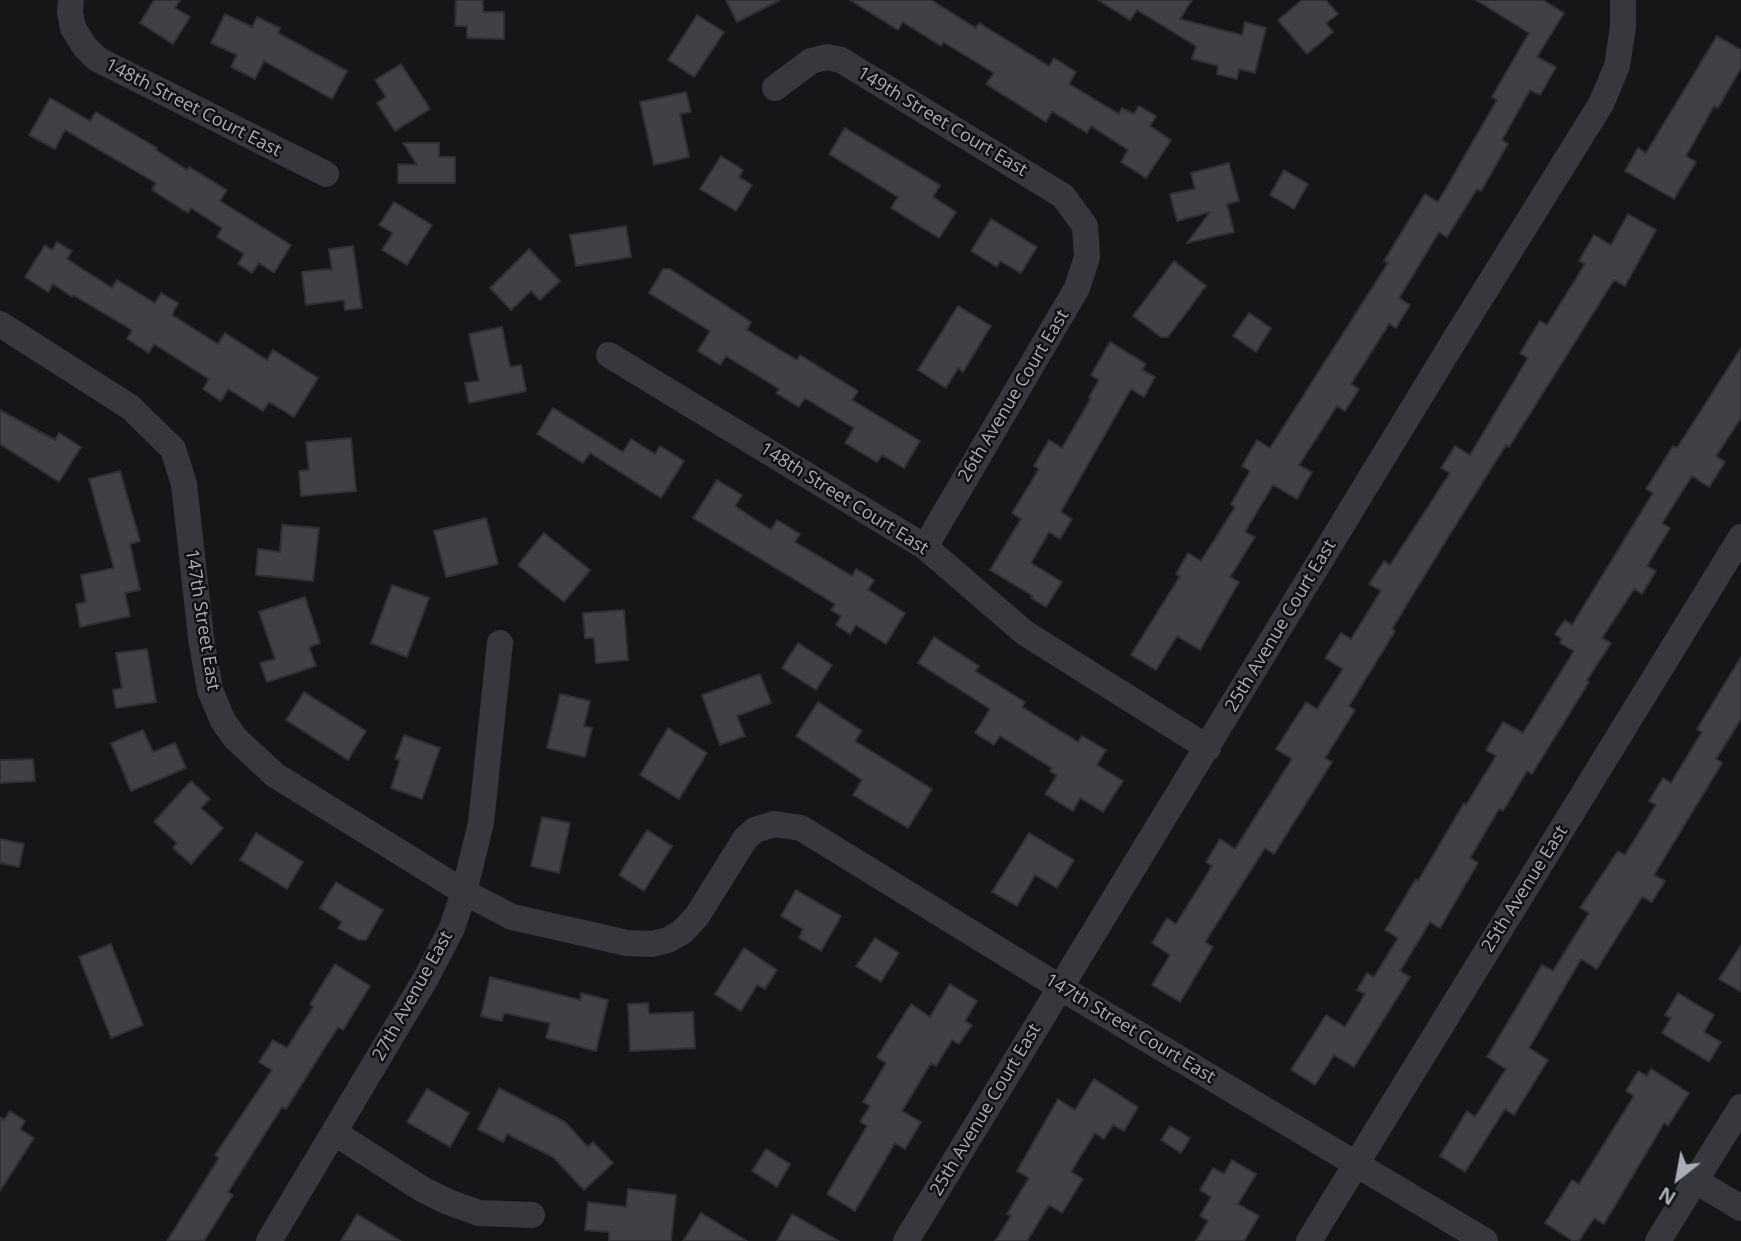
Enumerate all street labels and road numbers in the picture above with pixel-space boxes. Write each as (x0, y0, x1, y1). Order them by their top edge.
street label: 148th Street Court East (101, 54, 285, 162)
street label: 149th Street Court East (853, 63, 1031, 181)
street label: 26th Avenue Court East (954, 306, 1074, 486)
street label: 148th Street Court East (756, 438, 932, 560)
street label: 25th Avenue Court East (1221, 536, 1341, 716)
street label: 147th Street East (180, 548, 224, 692)
street label: 25th Avenue East (1477, 822, 1573, 956)
street label: 27th Avenue East (368, 927, 458, 1065)
street label: 147th Street Court East (1041, 970, 1219, 1088)
street label: 25th Avenue Court East (926, 1020, 1046, 1200)

